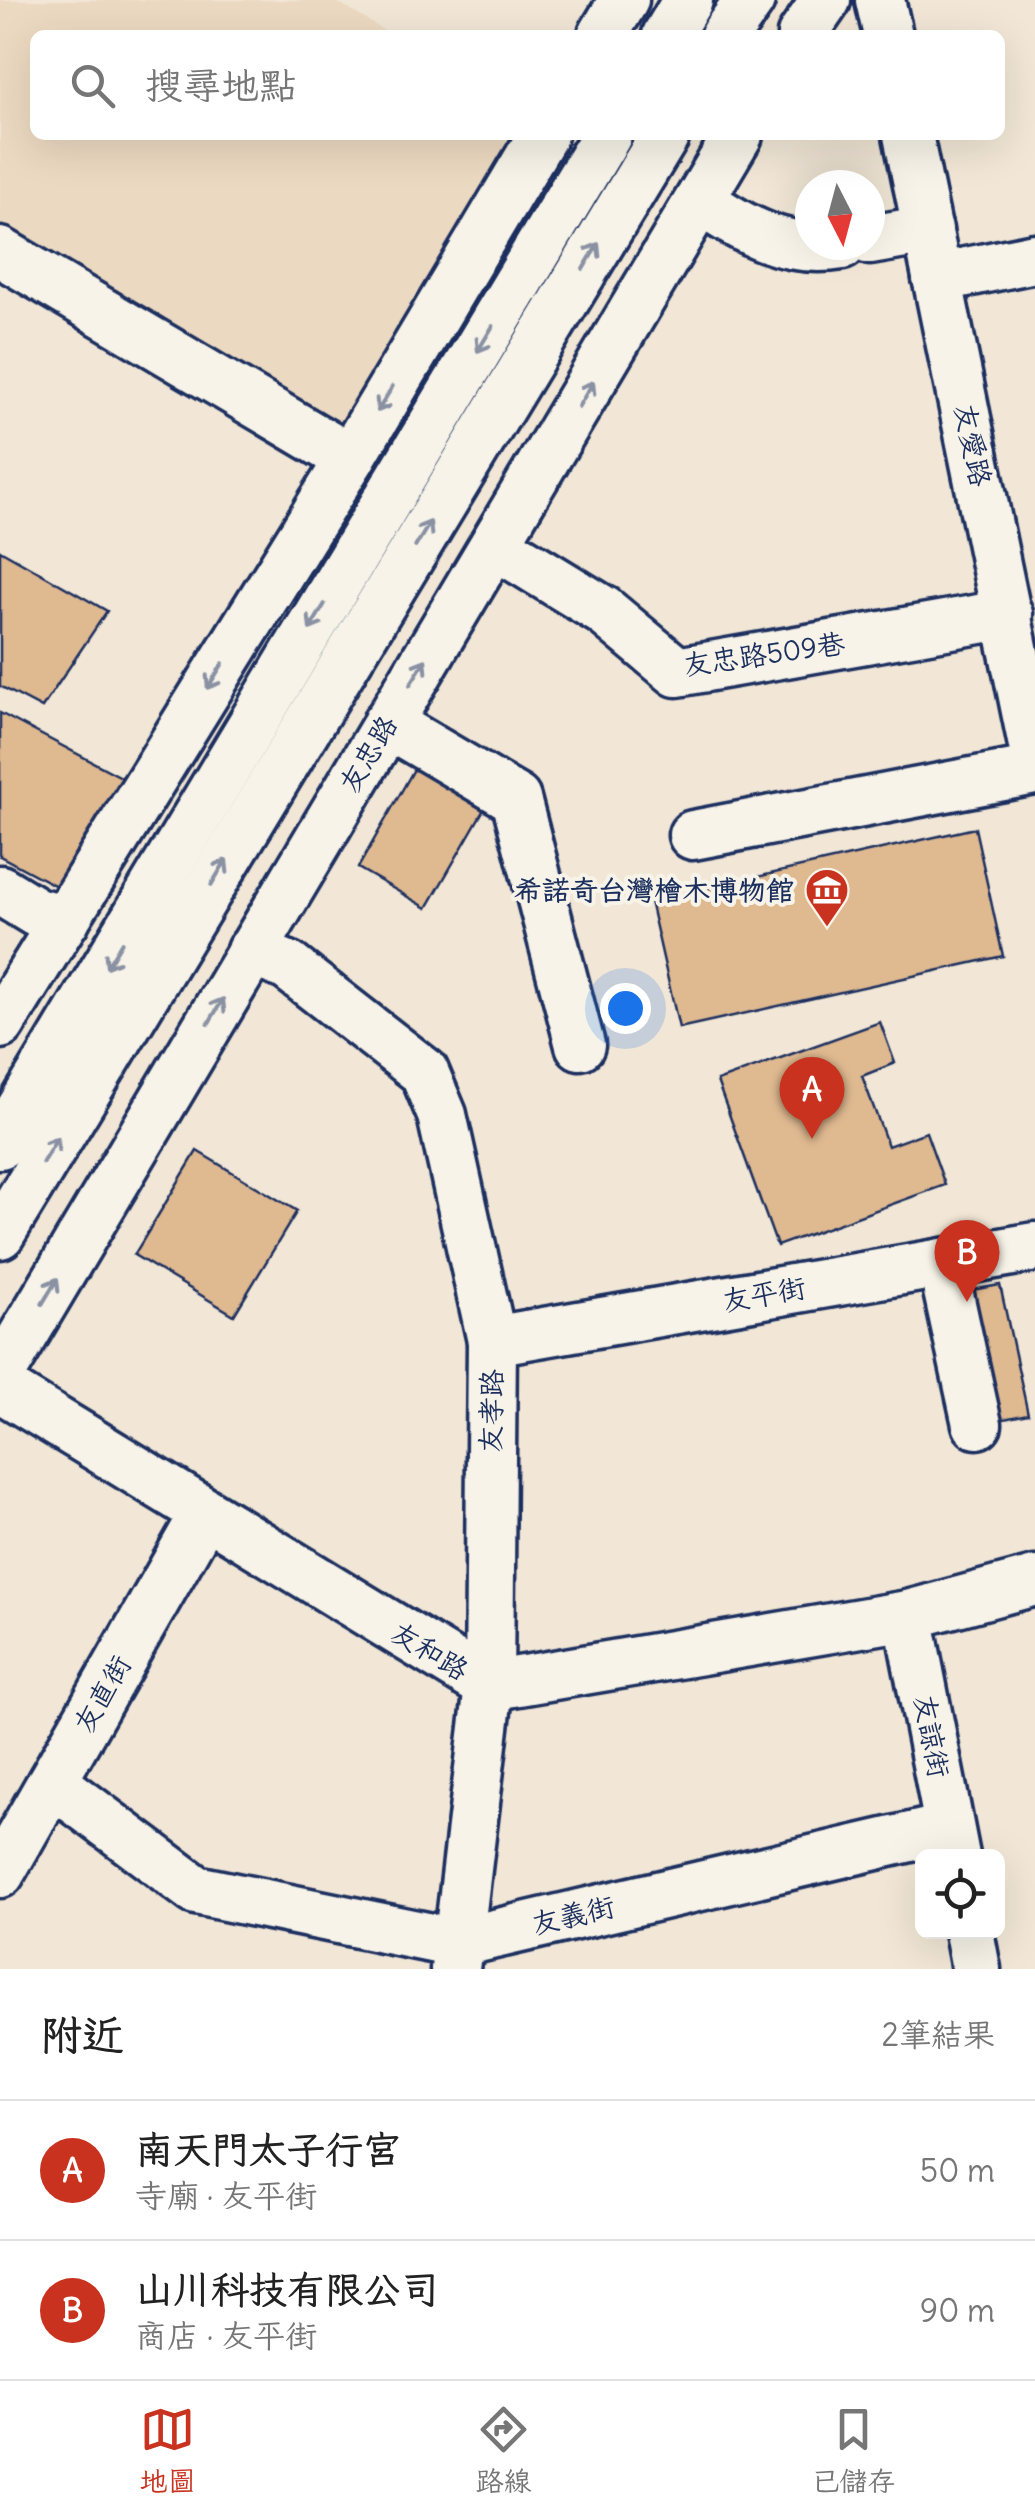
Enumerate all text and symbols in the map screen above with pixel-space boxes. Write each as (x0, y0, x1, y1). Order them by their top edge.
search box (30, 30, 1005, 140)
icon: search (65, 58, 120, 113)
text: 搜尋地點 (145, 62, 297, 109)
north arrow (795, 170, 885, 260)
one-way arrow (581, 242, 601, 271)
one-way arrow (475, 324, 495, 352)
one-way arrow (576, 380, 596, 409)
one-way arrow (375, 384, 395, 413)
street label: 友愛路 (947, 400, 999, 490)
one-way arrow (413, 520, 433, 549)
one-way arrow (307, 602, 327, 631)
street label: 友忠路509巷 (681, 625, 848, 683)
one-way arrow (408, 658, 428, 687)
one-way arrow (205, 661, 226, 690)
street label: 友忠路 (331, 709, 405, 799)
one-way arrow (209, 858, 229, 887)
museum icon: 希諾奇台灣檜木博物館 (804, 867, 850, 928)
place label: 希諾奇台灣檜木博物館 (514, 872, 794, 908)
one-way arrow (104, 940, 124, 969)
your location (600, 983, 651, 1034)
one-way arrow (206, 997, 226, 1026)
pin: A (780, 1056, 844, 1139)
one-way arrow (40, 1136, 61, 1165)
pin: B (934, 1220, 1000, 1302)
street label: 友平街 (720, 1269, 808, 1319)
one-way arrow (40, 1277, 60, 1306)
street label: 友孝路 (472, 1369, 510, 1453)
street label: 友和路 (385, 1614, 475, 1688)
street label: 友直街 (65, 1649, 139, 1739)
street label: 友諒街 (906, 1691, 958, 1781)
map controls (915, 1849, 1005, 1939)
button: locate (915, 1849, 1005, 1939)
street label: 友義街 (528, 1888, 618, 1942)
text: 附近 (40, 2009, 124, 2061)
text: 2筆結果 (881, 2014, 995, 2055)
text: 南天門太子行宮 (135, 2126, 401, 2173)
text: A (62, 2150, 83, 2191)
text: 50 m (920, 2150, 995, 2191)
text: 寺廟 · 友平街 (135, 2175, 317, 2216)
text: 山川科技有限公司 (135, 2266, 439, 2313)
text: B (62, 2290, 83, 2331)
text: 90 m (920, 2290, 995, 2331)
text: 商店 · 友平街 (135, 2315, 317, 2356)
tab: 地圖 (140, 2402, 196, 2499)
tab: 路線 (475, 2402, 531, 2499)
tab: 已儲存 (811, 2402, 895, 2499)

